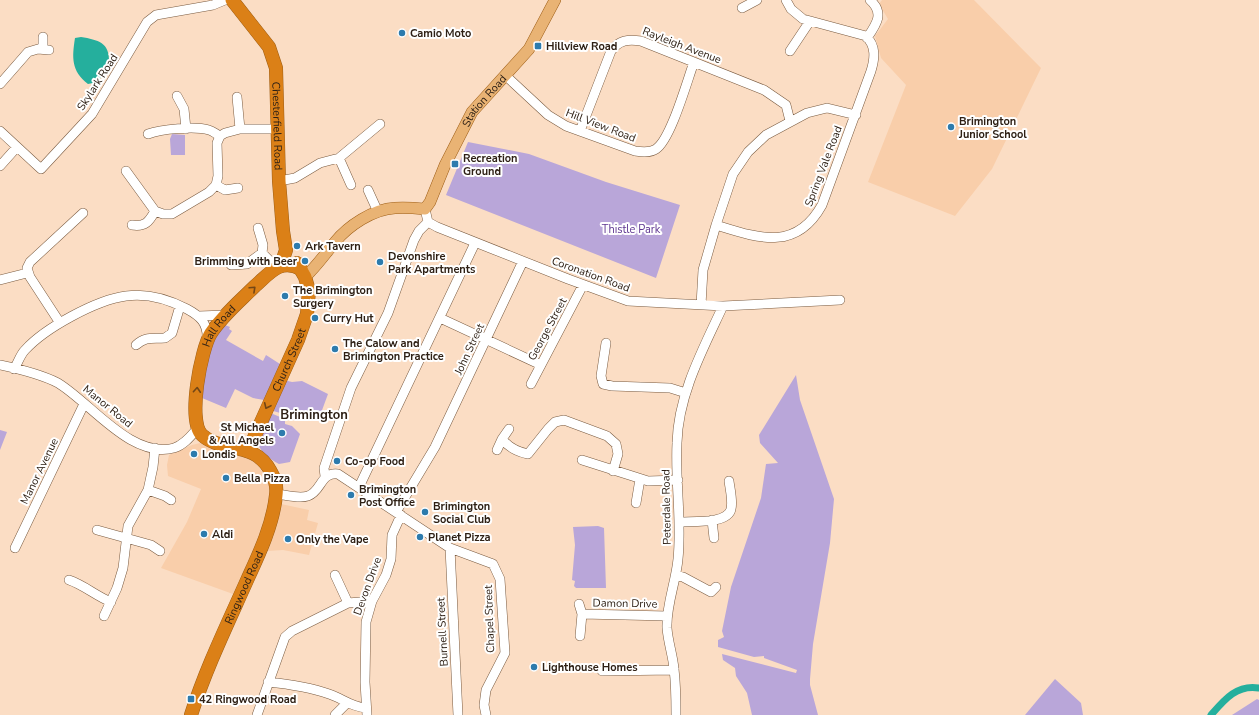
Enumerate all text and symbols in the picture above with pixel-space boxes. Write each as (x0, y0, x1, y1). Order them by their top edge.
street label: Rayleigh Avenue (640, 24, 724, 67)
place label: Camio Moto (410, 26, 471, 41)
marker: Camio Moto (397, 28, 407, 38)
place label: Hillview Road (546, 39, 617, 54)
marker: Hillview Road (533, 41, 543, 51)
street label: Skylark Road (74, 51, 121, 113)
street label: Station Road (459, 72, 510, 130)
street label: Chesterfield Road (268, 81, 286, 171)
street label: Hill View Road (564, 105, 638, 146)
place label: Brimington Junior School (958, 114, 1027, 142)
marker: Brimington Junior School (946, 122, 956, 132)
street label: Spring Vale Road (801, 124, 846, 209)
place label: Recreation Ground (463, 151, 518, 179)
marker: Recreation Ground (450, 159, 460, 169)
park label: Thistle Park (602, 222, 661, 237)
place label: Ark Tavern (305, 239, 361, 254)
marker: Ark Tavern (292, 241, 302, 251)
place label: Devonshire Park Apartments (388, 249, 475, 277)
street label: Coronation Road (550, 253, 632, 296)
place label: Brimming with Beer (195, 254, 298, 269)
marker: Brimming with Beer (300, 256, 310, 266)
marker: Devonshire Park Apartments (375, 257, 385, 267)
place label: The Brimington Surgery (293, 283, 372, 311)
one-way arrow (248, 287, 255, 294)
marker: The Brimington Surgery (280, 291, 290, 301)
street label: George Street (525, 295, 570, 363)
street label: Hall Road (199, 302, 239, 349)
place label: Curry Hut (323, 311, 374, 326)
marker: Curry Hut (310, 313, 320, 323)
street label: John Street (451, 321, 488, 378)
street label: Church Street (269, 326, 310, 394)
place label: The Calow and Brimington Practice (343, 336, 444, 364)
marker: The Calow and Brimington Practice (330, 344, 340, 354)
street label: Manor Road (80, 382, 136, 431)
one-way arrow (193, 387, 202, 393)
one-way arrow (264, 402, 272, 410)
district label: Brimington (280, 406, 348, 424)
place label: St Michael & All Angels (209, 420, 274, 448)
marker: St Michael & All Angels (277, 428, 287, 438)
street label: Manor Avenue (17, 436, 62, 507)
place label: Londis (202, 447, 236, 462)
marker: Londis (189, 449, 199, 459)
place label: Co-op Food (345, 454, 405, 469)
marker: Co-op Food (332, 456, 342, 466)
street label: Peterdale Road (658, 469, 675, 545)
place label: Bella Pizza (234, 471, 290, 486)
marker: Bella Pizza (221, 473, 231, 483)
place label: Brimington Post Office (359, 482, 416, 510)
marker: Brimington Post Office (346, 490, 356, 500)
place label: Brimington Social Club (433, 499, 491, 527)
marker: Brimington Social Club (420, 507, 430, 517)
place label: Aldi (212, 527, 233, 542)
marker: Aldi (199, 529, 209, 539)
place label: Planet Pizza (428, 530, 491, 545)
place label: Only the Vape (296, 532, 369, 547)
marker: Planet Pizza (415, 532, 425, 542)
marker: Only the Vape (283, 534, 293, 544)
street label: Ringwood Road (221, 549, 267, 627)
street label: Devon Drive (350, 555, 385, 617)
street label: Chapel Street (481, 585, 498, 653)
street label: Damon Drive (593, 595, 658, 612)
street label: Burnell Street (433, 597, 452, 667)
place label: Lighthouse Homes (542, 660, 638, 675)
marker: Lighthouse Homes (529, 662, 539, 672)
place label: 42 Ringwood Road (199, 692, 296, 707)
marker: 42 Ringwood Road (186, 694, 196, 704)

